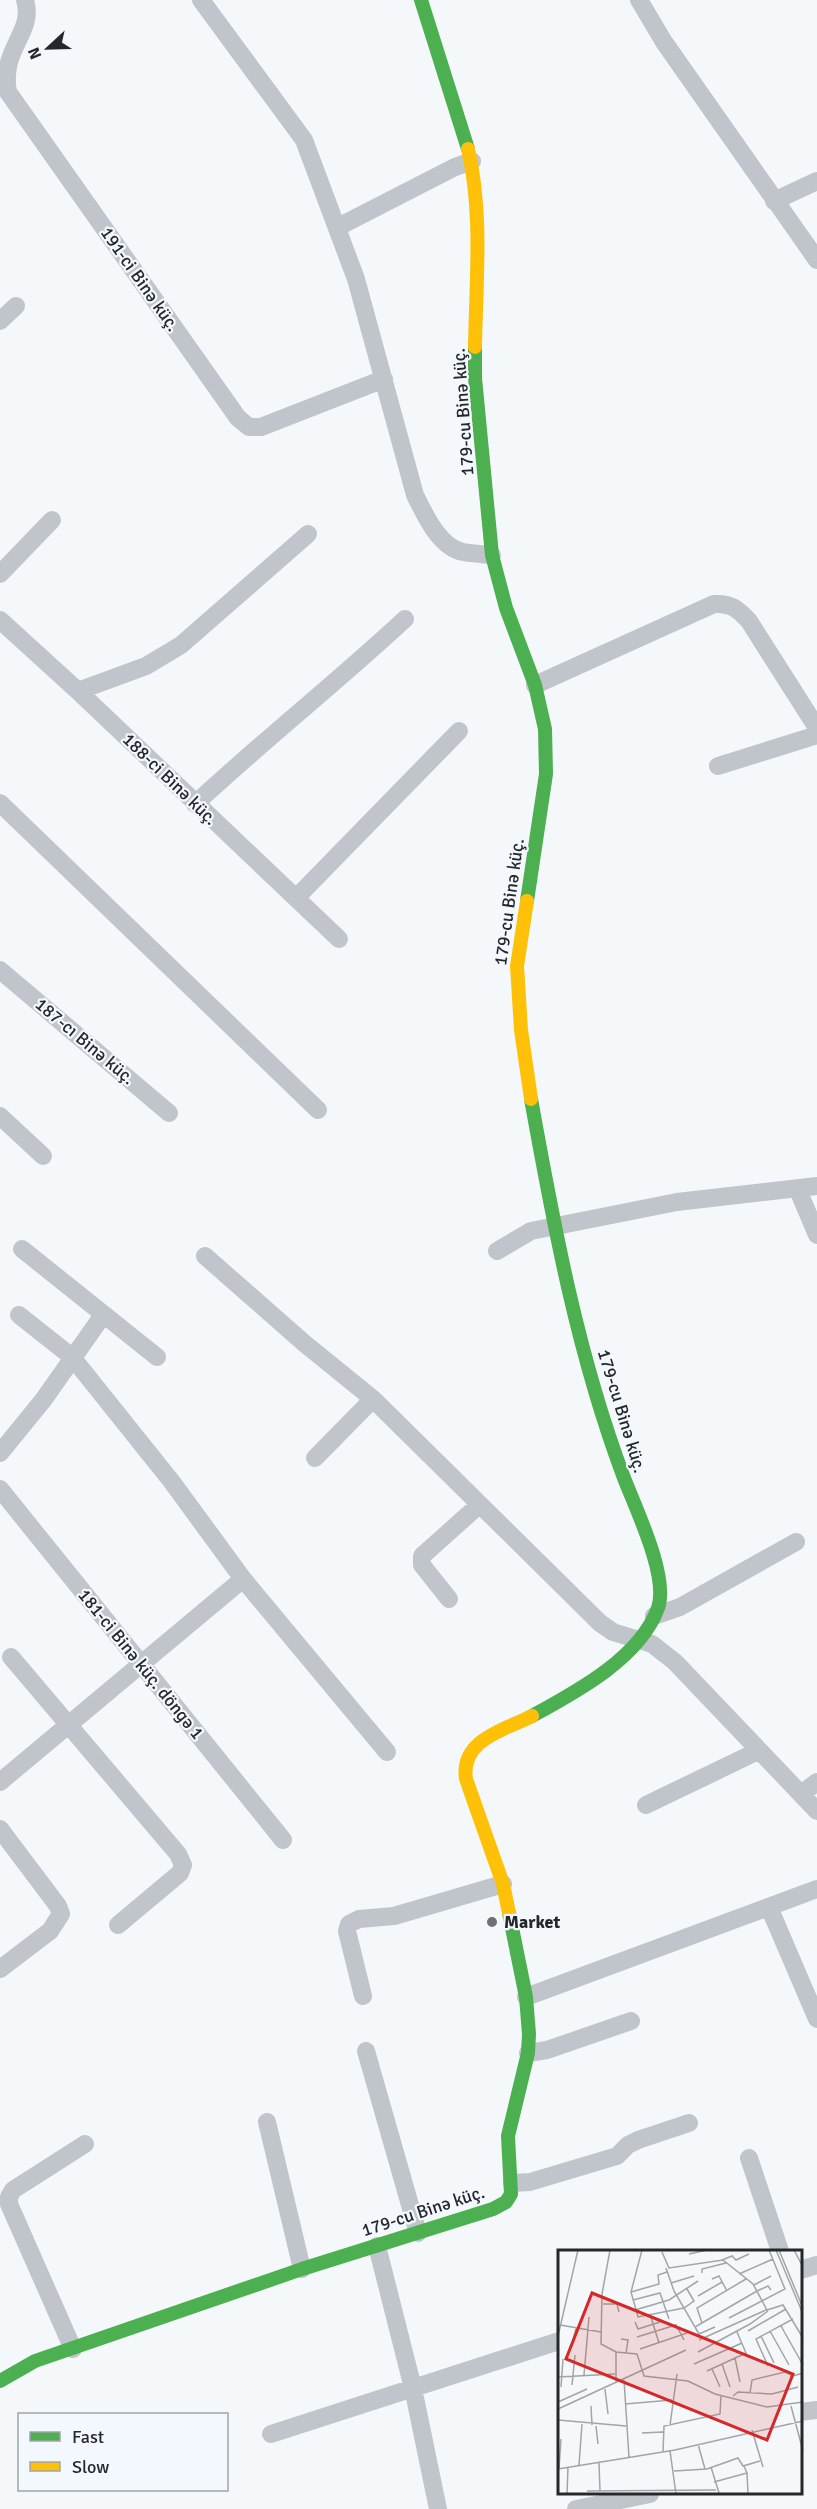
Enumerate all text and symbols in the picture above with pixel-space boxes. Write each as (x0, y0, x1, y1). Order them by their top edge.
north arrow (18, 18, 78, 78)
text: N (24, 44, 46, 62)
street label: 191-ci Binə küç. (96, 222, 184, 336)
street label: 179-cu Binə küç. (448, 347, 478, 477)
street label: 188-ci Binə küç. (118, 728, 222, 830)
street label: 179-cu Binə küç. (489, 837, 529, 967)
street label: 187-cı Binə küç. (31, 993, 139, 1089)
street label: 179-cu Binə küç. (593, 1347, 651, 1475)
street label: 181-ci Binə küç. döngə 1 (73, 1584, 209, 1744)
place label: Market (504, 1911, 560, 1933)
marker: Market (485, 1915, 499, 1929)
street label: 179-cu Binə küç. (359, 2181, 487, 2241)
inset map (558, 2250, 802, 2494)
legend (18, 2413, 228, 2491)
text: Fast (72, 2426, 104, 2448)
text: Slow (72, 2456, 109, 2478)

